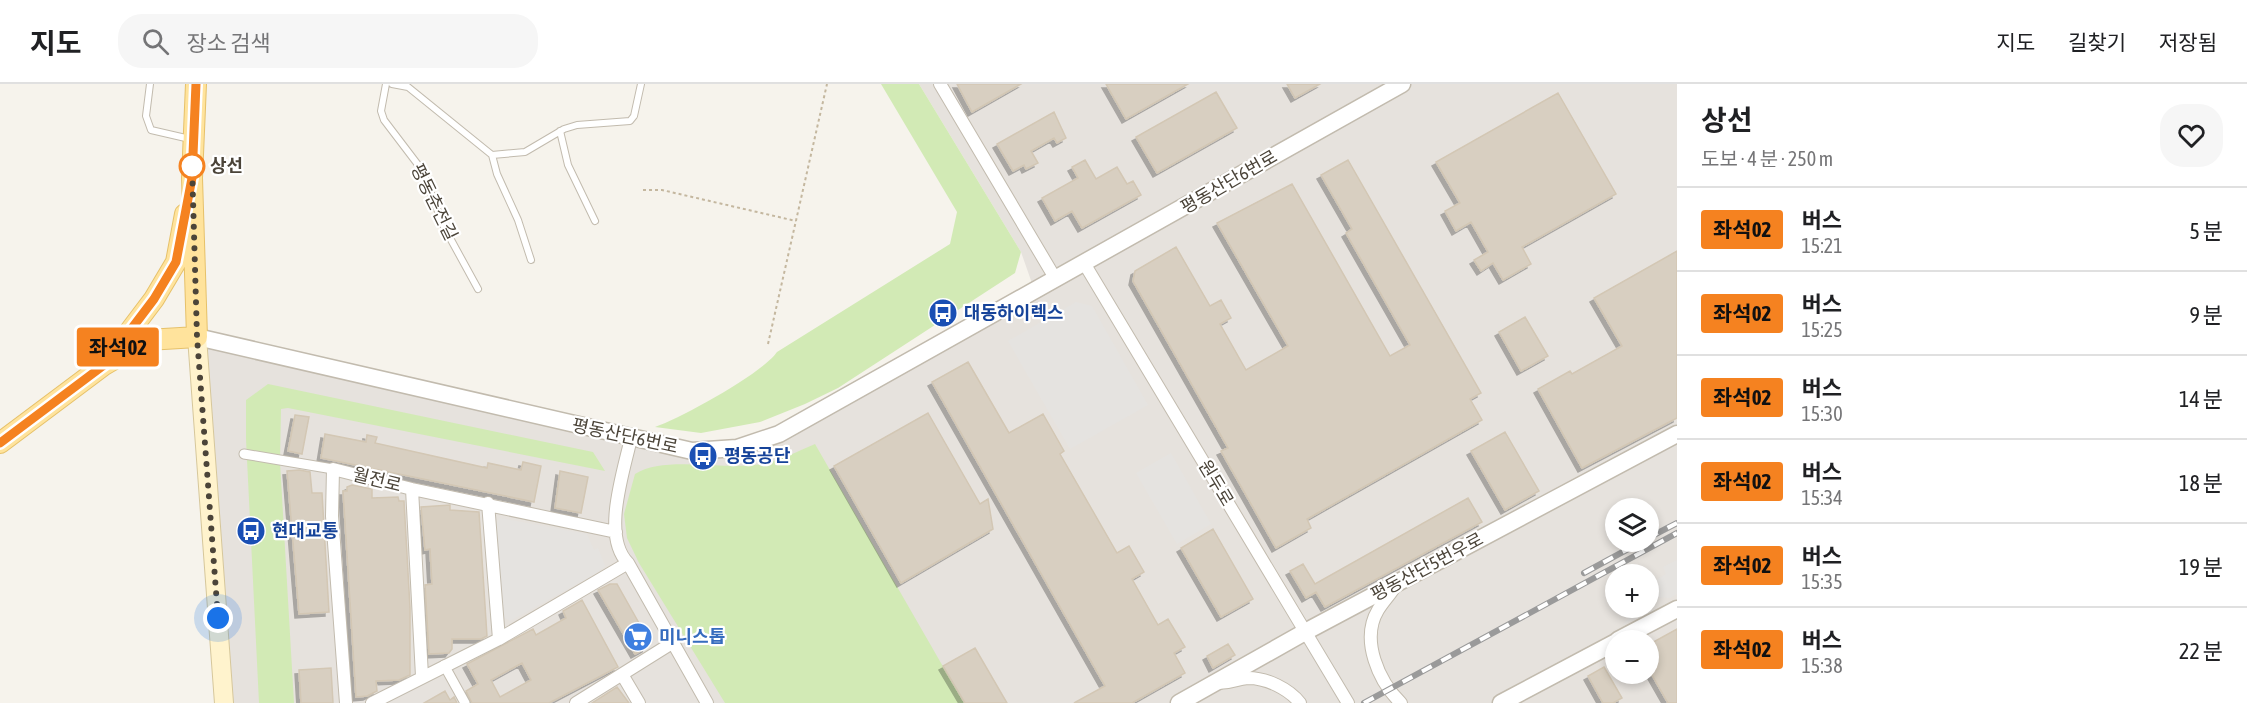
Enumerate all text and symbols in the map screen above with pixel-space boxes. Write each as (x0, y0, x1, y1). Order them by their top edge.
search box (118, 14, 538, 68)
icon: search (139, 25, 172, 58)
text: 지도 (30, 27, 82, 59)
text: 장소 검색 (187, 30, 271, 56)
text: 지도 (1996, 30, 2035, 54)
text: 길찾기 (2068, 30, 2126, 54)
text: 저장됨 (2159, 30, 2217, 54)
text: 상선 (1701, 104, 1753, 136)
button: heart (2160, 104, 2223, 167)
street label: 평동산단6번로 (1177, 146, 1281, 218)
text: 도보 · 4 분 · 250 m (1701, 147, 1833, 170)
marker: 상선 (179, 153, 205, 179)
place label: 상선 (210, 155, 243, 176)
street label: 평동춘전길 (407, 160, 462, 244)
text: 버스 (1801, 207, 1842, 233)
text: 좌석02 (1713, 217, 1771, 241)
text: 5 분 (2189, 218, 2223, 244)
text: 15:21 (1801, 234, 1843, 257)
text: 버스 (1801, 291, 1842, 317)
bus stop icon: 대동하이렉스 (927, 297, 959, 329)
text: 좌석02 (1713, 301, 1771, 325)
place label: 대동하이렉스 (964, 302, 1063, 323)
text: 9 분 (2189, 302, 2223, 328)
text: 15:25 (1801, 318, 1843, 341)
line badge: 좌석02 (76, 328, 160, 366)
text: 좌석02 (89, 335, 147, 359)
text: 버스 (1801, 375, 1842, 401)
text: 좌석02 (1713, 385, 1771, 409)
text: 14 분 (2179, 386, 2223, 412)
text: 15:30 (1801, 402, 1843, 425)
street label: 평동산단6번로 (570, 414, 680, 457)
bus stop icon: 평동공단 (687, 440, 719, 472)
place label: 평동공단 (724, 445, 791, 466)
street label: 원두로 (1195, 456, 1238, 509)
text: 버스 (1801, 459, 1842, 485)
street label: 월전로 (350, 463, 404, 496)
text: 좌석02 (1713, 469, 1771, 493)
text: 18 분 (2179, 470, 2223, 496)
text: 15:34 (1801, 486, 1843, 509)
map controls (1605, 498, 1659, 684)
button: layers (1605, 498, 1659, 552)
bus stop icon: 현대교통 (235, 515, 267, 547)
place label: 현대교통 (272, 520, 338, 541)
street label: 평동산단5번우로 (1367, 528, 1487, 605)
text: 버스 (1801, 543, 1842, 569)
text: 좌석02 (1713, 553, 1771, 577)
text: 19 분 (2179, 554, 2223, 580)
button: + (1605, 564, 1659, 618)
text: 15:35 (1801, 570, 1843, 593)
your location (203, 603, 233, 633)
supermarket icon: 미니스톱 (622, 621, 654, 653)
place label: 미니스톱 (659, 626, 725, 647)
text: 버스 (1801, 627, 1842, 653)
button: − (1605, 630, 1659, 684)
text: 좌석02 (1713, 637, 1771, 661)
text: 22 분 (2179, 638, 2223, 664)
text: 15:38 (1801, 654, 1843, 677)

